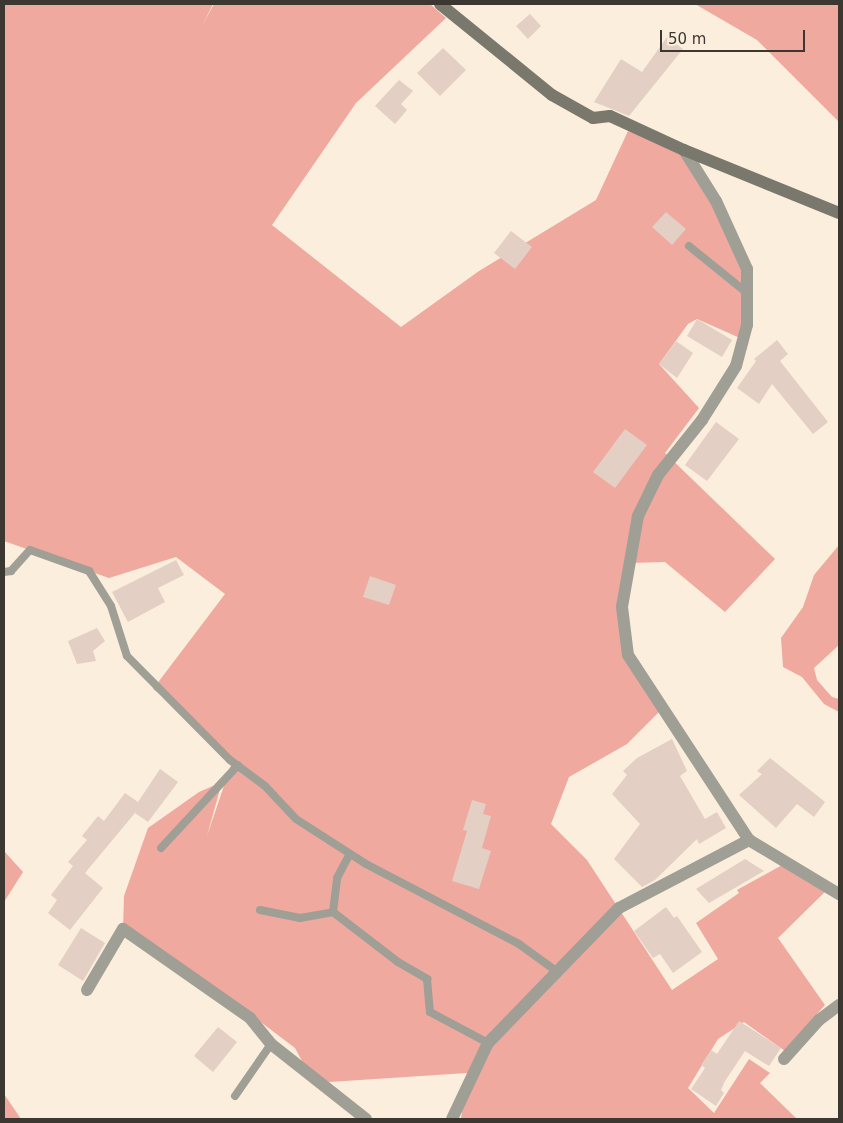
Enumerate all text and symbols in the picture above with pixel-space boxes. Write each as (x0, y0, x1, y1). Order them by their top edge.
scale bar (663, 20, 808, 52)
text: 50 m (668, 30, 706, 48)

